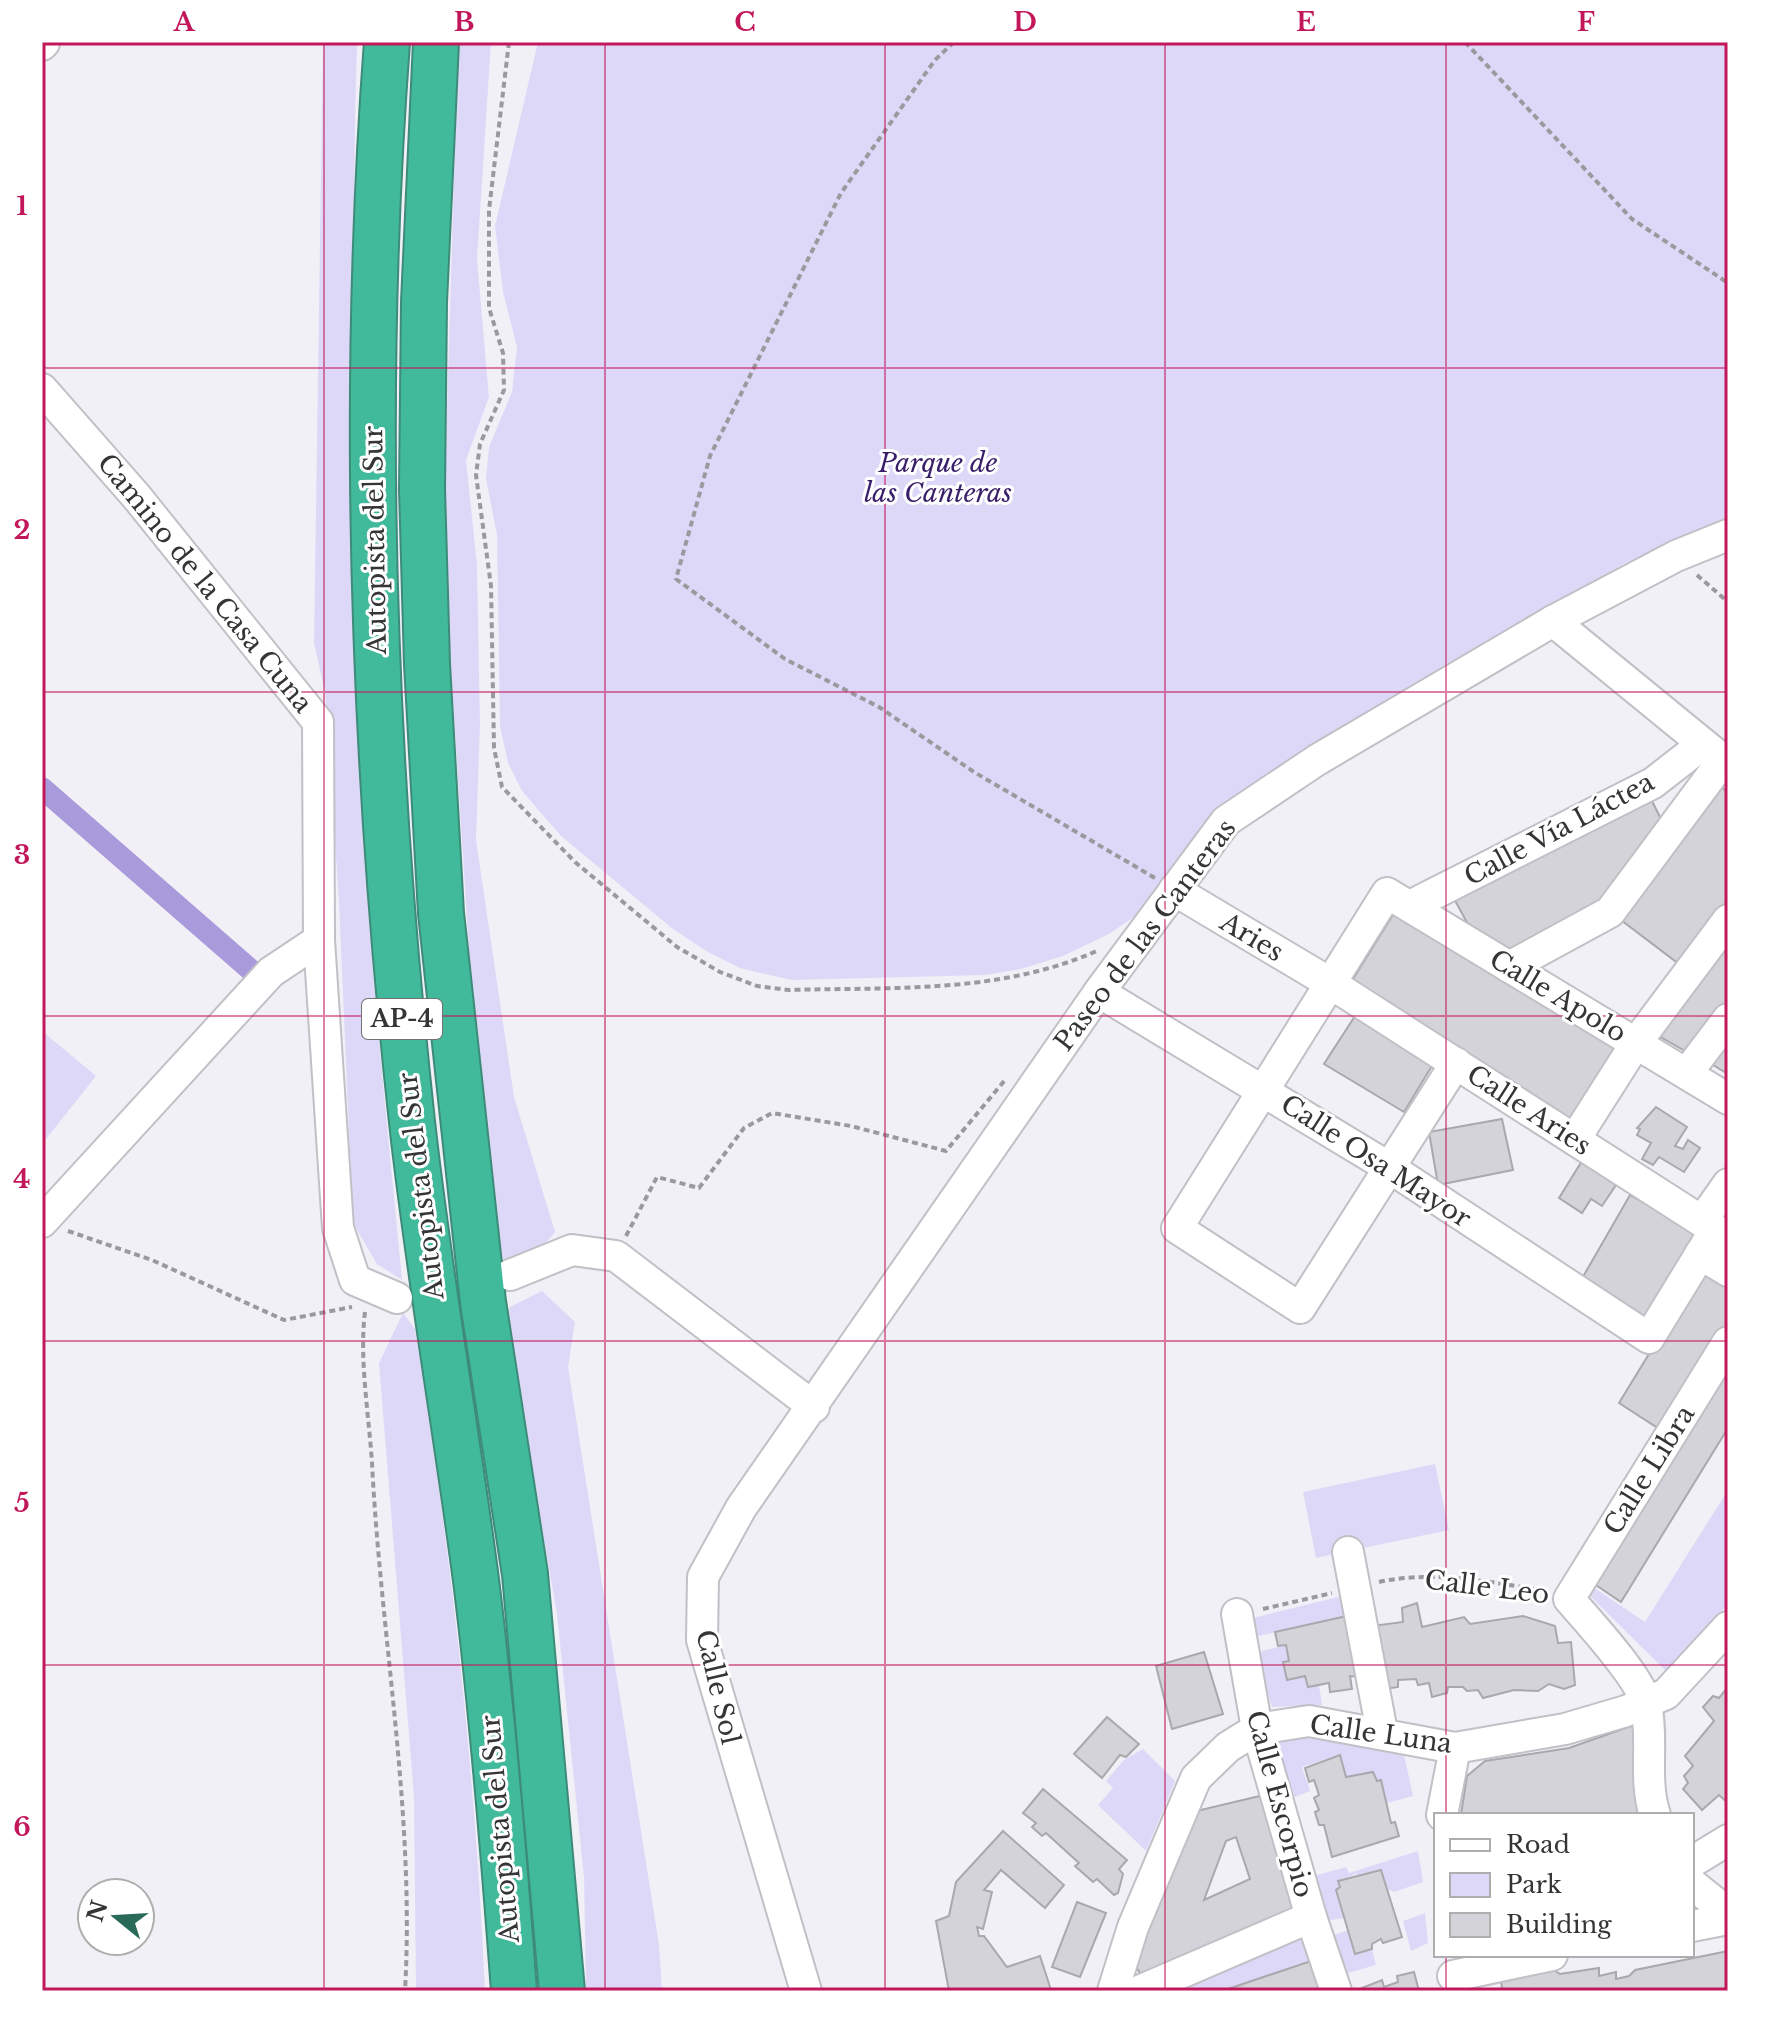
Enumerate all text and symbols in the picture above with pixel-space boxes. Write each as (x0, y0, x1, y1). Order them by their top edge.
text: A (172, 6, 195, 38)
text: B (454, 6, 474, 38)
text: C (734, 6, 756, 38)
text: D (1013, 6, 1037, 38)
text: E (1296, 6, 1316, 38)
text: F (1577, 6, 1595, 38)
text: 1 (16, 190, 28, 222)
street label: Autopista del Sur (357, 425, 393, 656)
street label: Camino de la Casa Cuna (91, 447, 320, 719)
park label: Parque de las Canteras (864, 447, 1012, 509)
text: 2 (14, 514, 30, 546)
street label: Calle Vía Láctea (1459, 765, 1660, 892)
street label: Paseo de las Canteras (1047, 813, 1243, 1057)
text: 3 (14, 839, 30, 871)
street label: Aries (1214, 905, 1289, 968)
street label: Calle Apolo (1484, 943, 1632, 1049)
road number: AP-4 (362, 999, 442, 1039)
street label: Calle Aries (1461, 1058, 1597, 1162)
street label: Autopista del Sur (391, 1070, 451, 1302)
street label: Calle Osa Mayor (1275, 1088, 1477, 1235)
text: 4 (13, 1163, 31, 1195)
street label: Calle Libra (1597, 1399, 1702, 1540)
text: 5 (14, 1487, 30, 1519)
street label: Calle Leo (1423, 1563, 1551, 1611)
street label: Calle Sol (689, 1627, 747, 1747)
street label: Calle Escorpio (1240, 1707, 1320, 1901)
street label: Calle Luna (1308, 1708, 1455, 1760)
street label: Autopista del Sur (474, 1713, 526, 1945)
text: 6 (13, 1811, 31, 1843)
legend (1434, 1813, 1694, 1957)
text: Road (1506, 1830, 1570, 1859)
text: Park (1506, 1870, 1562, 1899)
north arrow (76, 1877, 156, 1957)
text: N (81, 1897, 114, 1925)
text: Building (1506, 1910, 1612, 1939)

